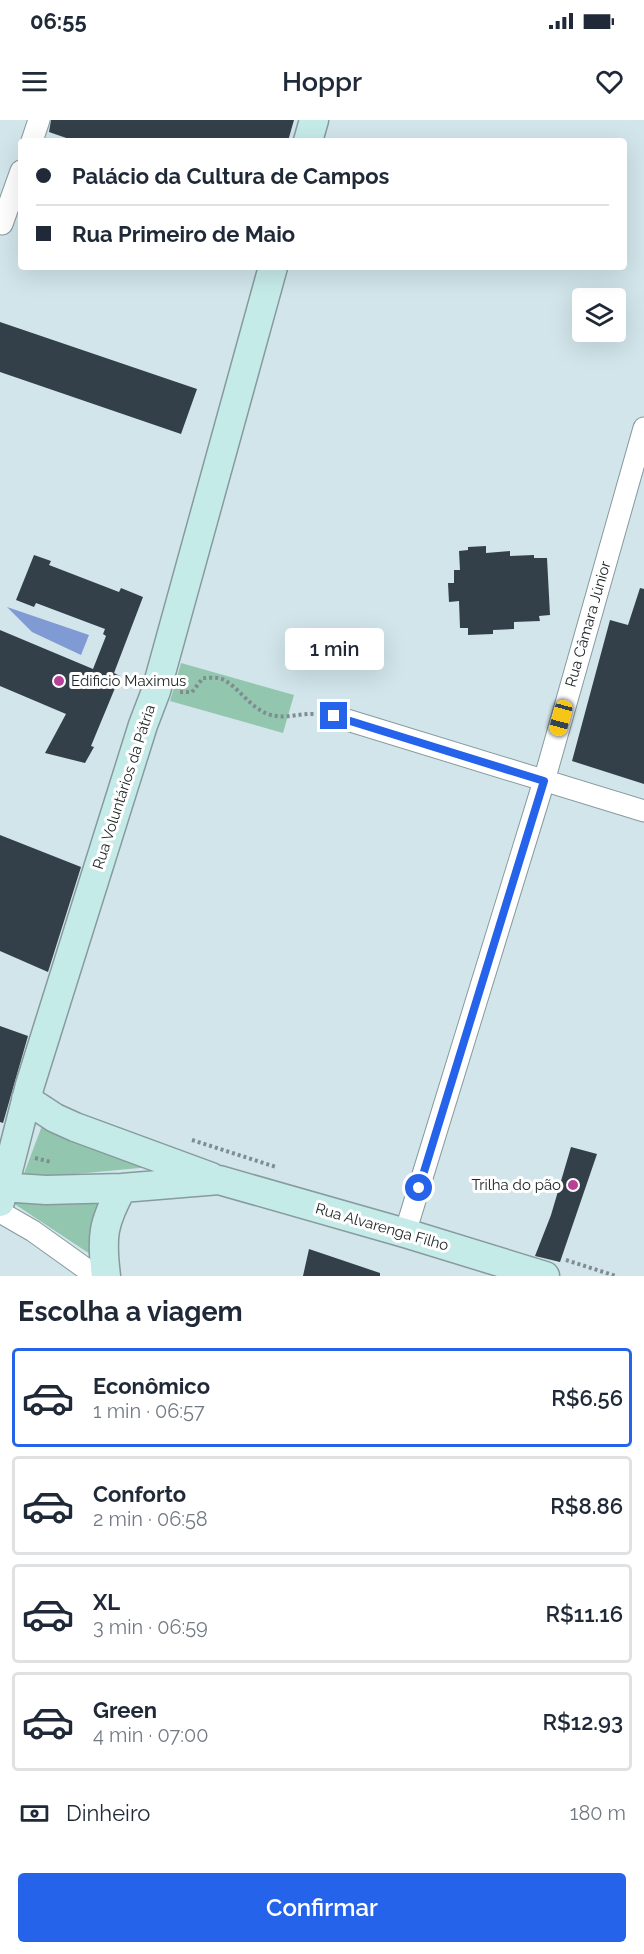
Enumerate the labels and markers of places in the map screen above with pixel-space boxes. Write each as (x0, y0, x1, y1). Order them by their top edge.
place label: Edificio Maximus (71, 672, 186, 690)
marker: Edificio Maximus (52, 674, 66, 688)
place label: Trilha do pão (471, 1176, 561, 1194)
marker: Trilha do pão (566, 1178, 580, 1192)

